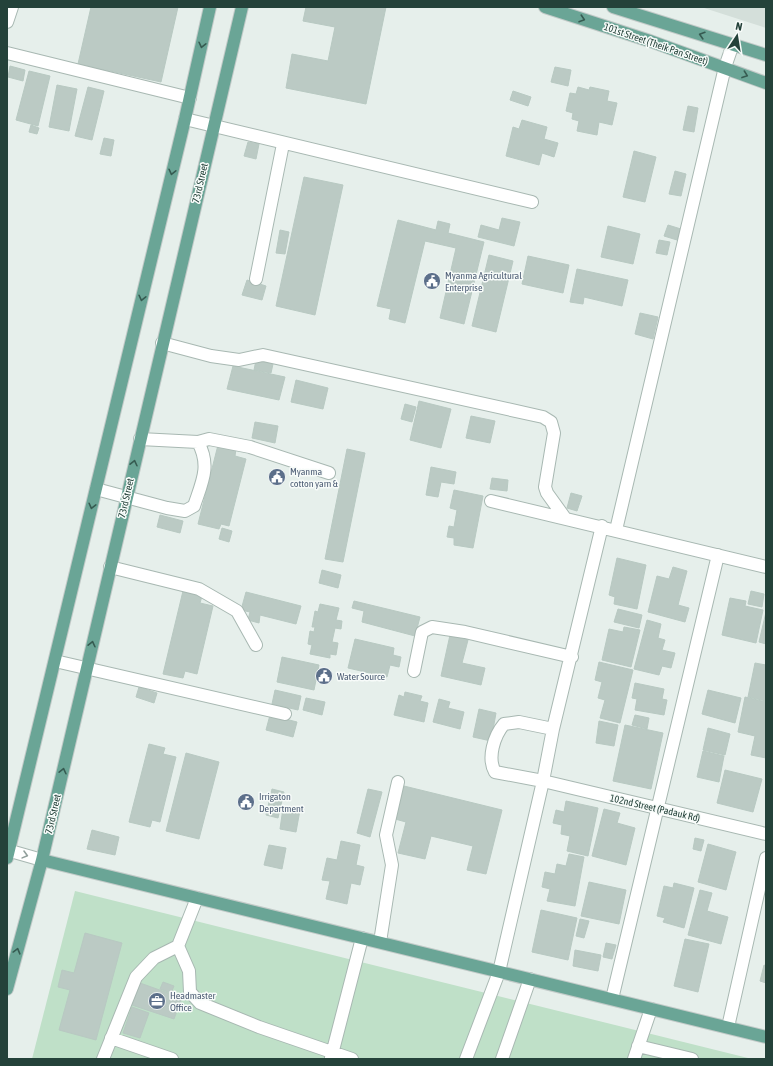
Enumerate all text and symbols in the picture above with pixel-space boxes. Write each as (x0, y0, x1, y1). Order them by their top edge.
one-way arrow (579, 14, 586, 23)
north arrow (717, 16, 757, 56)
text: N (735, 20, 744, 33)
street label: 101st Street (Theik Pan Street) (603, 21, 709, 67)
one-way arrow (699, 31, 706, 40)
one-way arrow (198, 42, 206, 48)
one-way arrow (741, 70, 748, 78)
street label: 73rd Street (190, 162, 210, 204)
one-way arrow (169, 168, 177, 175)
place label: Myanma Agricultural Enterprise (445, 270, 522, 293)
public building icon: Myanma Agricultural Enterprise (422, 271, 442, 291)
one-way arrow (138, 294, 147, 301)
one-way arrow (130, 460, 138, 466)
place label: Myanma cotton yarn & (290, 466, 339, 489)
public building icon: Myanma cotton yarn & (267, 467, 287, 487)
street label: 73rd Street (116, 477, 136, 519)
one-way arrow (89, 503, 97, 509)
one-way arrow (88, 641, 96, 648)
public building icon: Water Source (314, 666, 334, 686)
place label: Water Source (337, 671, 386, 682)
one-way arrow (58, 768, 66, 774)
place label: Irrigaton Department (259, 791, 304, 814)
public building icon: Irrigaton Department (236, 792, 256, 812)
street label: 102nd Street (Padauk Rd) (609, 792, 701, 824)
street label: 73rd Street (43, 793, 63, 835)
one-way arrow (21, 850, 28, 859)
one-way arrow (12, 948, 21, 955)
place label: Headmaster Office (170, 990, 216, 1013)
office icon: Headmaster Office (147, 991, 167, 1011)

